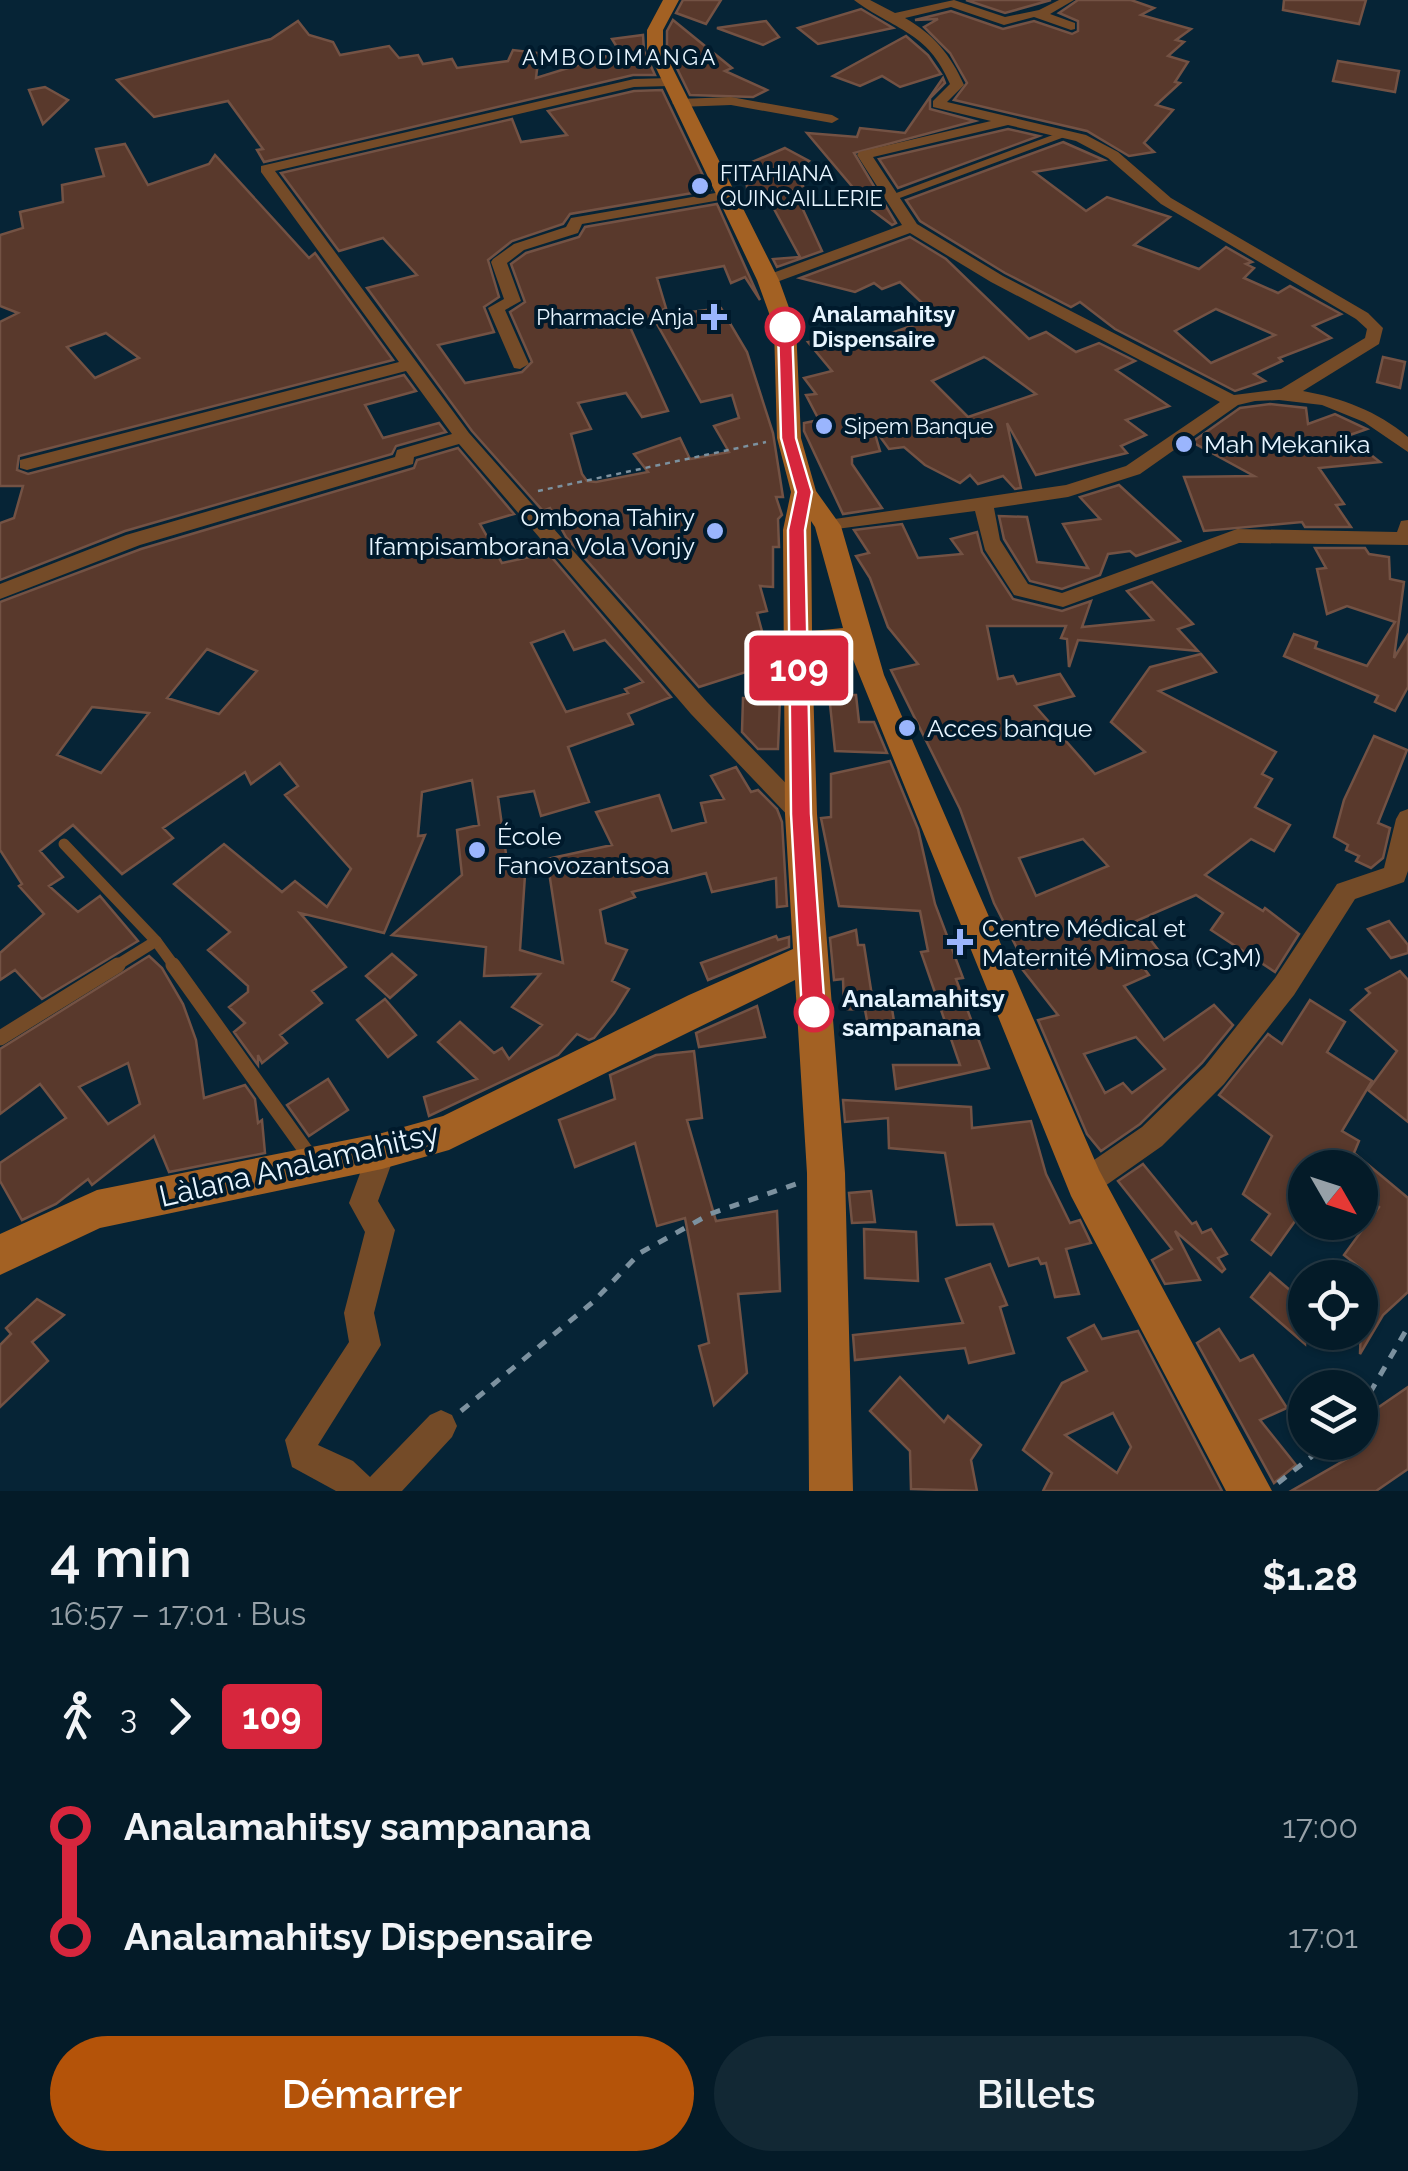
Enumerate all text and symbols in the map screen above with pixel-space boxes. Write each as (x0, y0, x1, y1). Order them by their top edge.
district label: AMBODIMANGA (522, 44, 718, 70)
place label: FITAHIANA QUINCAILLERIE (720, 160, 883, 211)
marker: FITAHIANA QUINCAILLERIE (689, 175, 711, 197)
place label: Analamahitsy Dispensaire (812, 301, 955, 352)
place label: Pharmacie Anja (536, 304, 694, 330)
marker: Pharmacie Anja (703, 306, 725, 328)
marker: Analamahitsy Dispensaire (766, 308, 804, 346)
place label: Sipem Banque (844, 413, 994, 439)
marker: Sipem Banque (813, 415, 835, 437)
place label: Mah Mekanika (1204, 429, 1370, 459)
marker: Mah Mekanika (1173, 433, 1195, 455)
place label: Ombona Tahiry Ifampisamborana Vola Vonjy (368, 502, 695, 561)
marker: Ombona Tahiry Ifampisamborana Vola Vonjy (704, 520, 726, 542)
line badge: 109 (742, 636, 856, 700)
text: 109 (769, 648, 829, 689)
place label: Acces banque (927, 713, 1092, 743)
marker: Acces banque (896, 717, 918, 739)
place label: École Fanovozantsoa (497, 821, 670, 880)
marker: École Fanovozantsoa (466, 839, 488, 861)
place label: Centre Médical et Maternité Mimosa (C3M) (982, 913, 1261, 972)
marker: Centre Médical et Maternité Mimosa (C3M) (947, 929, 973, 955)
place label: Analamahitsy sampanana (842, 983, 1005, 1042)
marker: Analamahitsy sampanana (795, 993, 833, 1031)
street label: Làlana Analamahitsy (156, 1115, 442, 1214)
north arrow (1288, 1150, 1378, 1240)
map controls (1288, 1150, 1378, 1460)
button: locate (1288, 1260, 1378, 1350)
button: layers (1288, 1370, 1378, 1460)
text: 4 min (50, 1525, 192, 1590)
text: $1.28 (1262, 1554, 1358, 1599)
text: 16:57 – 17:01 · Bus (50, 1595, 306, 1632)
icon: walk (50, 1689, 105, 1744)
icon: forward (152, 1689, 207, 1744)
text: 109 (242, 1696, 302, 1737)
text: 3 (120, 1698, 137, 1735)
text: Analamahitsy sampanana (124, 1804, 591, 1849)
text: 17:00 (1282, 1808, 1358, 1845)
text: Analamahitsy Dispensaire (124, 1914, 593, 1959)
text: 17:01 (1288, 1918, 1358, 1955)
button: Démarrer (50, 2036, 694, 2151)
button: Billets (714, 2036, 1358, 2151)

